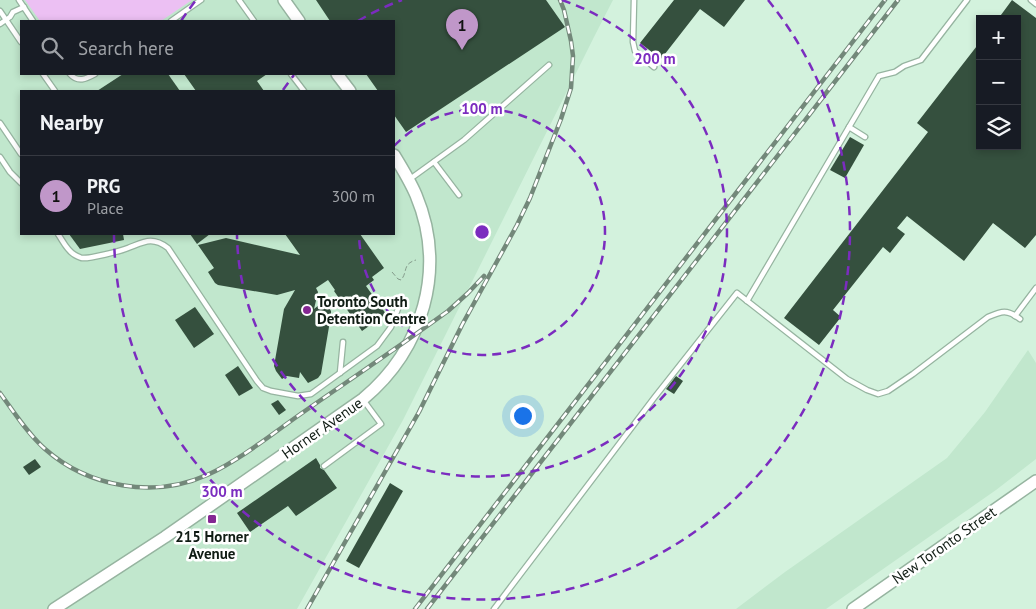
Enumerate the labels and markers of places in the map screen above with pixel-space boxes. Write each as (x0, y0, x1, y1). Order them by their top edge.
pin: 1 (446, 9, 478, 50)
centre of rings (473, 223, 491, 241)
place label: Toronto South Detention Centre (317, 292, 427, 328)
marker: Toronto South Detention Centre (301, 304, 313, 316)
marker: 215 Horner Avenue (206, 513, 218, 525)
place label: 215 Horner Avenue (175, 527, 249, 563)

